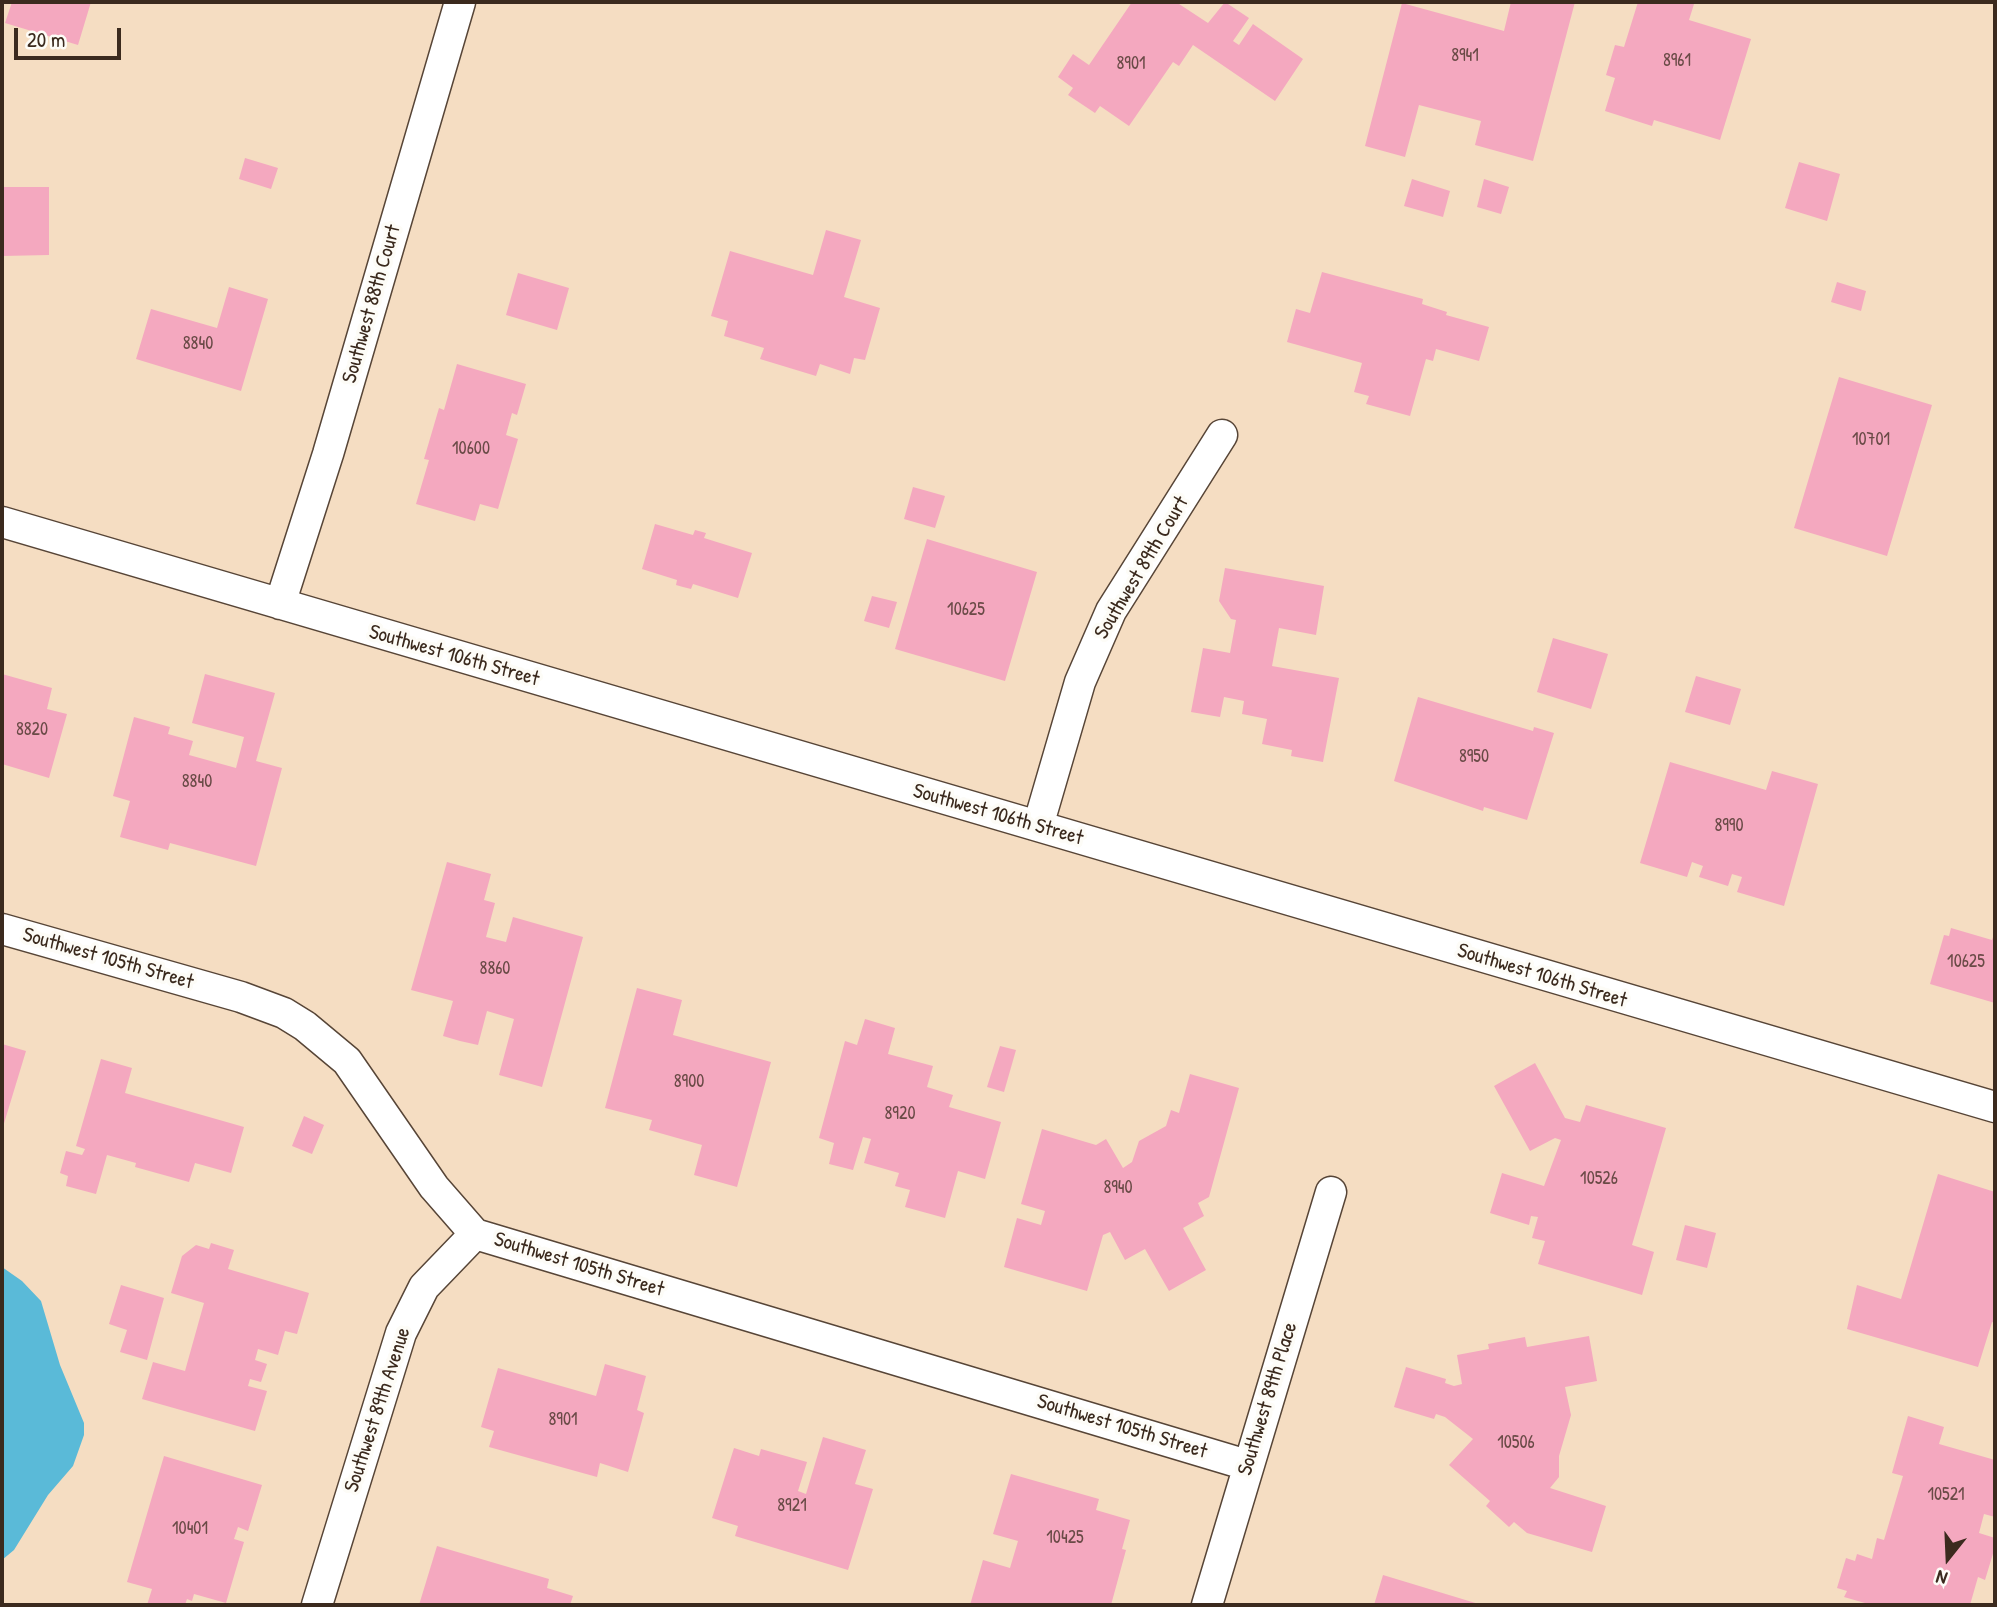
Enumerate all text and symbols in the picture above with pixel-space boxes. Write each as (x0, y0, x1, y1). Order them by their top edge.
scale bar (18, 14, 124, 58)
text: 20 m (27, 25, 65, 54)
house number: 8941 (1451, 45, 1479, 67)
house number: 8961 (1663, 50, 1691, 72)
house number: 8901 (1117, 53, 1145, 75)
street label: Southwest 88th Court (337, 222, 407, 386)
house number: 8840 (183, 333, 213, 355)
house number: 10701 (1852, 429, 1890, 451)
house number: 10600 (452, 438, 490, 460)
street label: Southwest 89th Court (1089, 492, 1195, 644)
house number: 10625 (947, 599, 985, 621)
street label: Southwest 106th Street (366, 620, 542, 692)
house number: 8820 (16, 719, 48, 741)
house number: 8950 (1459, 746, 1489, 768)
house number: 8840 (182, 771, 212, 793)
street label: Southwest 106th Street (910, 779, 1086, 851)
house number: 8990 (1714, 815, 1744, 837)
street label: Southwest 105th Street (20, 923, 196, 995)
street label: Southwest 106th Street (1454, 938, 1630, 1014)
house number: 10625 (1947, 951, 1985, 973)
house number: 8860 (480, 958, 510, 980)
house number: 8900 (674, 1071, 704, 1093)
house number: 8920 (885, 1103, 915, 1125)
house number: 10526 (1580, 1168, 1618, 1190)
house number: 8940 (1103, 1177, 1133, 1199)
street label: Southwest 105th Street (491, 1227, 667, 1303)
street label: Southwest 89th Place (1233, 1319, 1303, 1479)
street label: Southwest 89th Avenue (339, 1324, 417, 1496)
street label: Southwest 105th Street (1034, 1389, 1210, 1465)
house number: 8901 (549, 1409, 577, 1431)
house number: 10506 (1497, 1432, 1535, 1454)
house number: 10521 (1927, 1484, 1965, 1506)
house number: 8921 (777, 1495, 807, 1517)
house number: 10401 (172, 1518, 208, 1540)
north arrow (1913, 1523, 1983, 1593)
house number: 10425 (1046, 1527, 1084, 1549)
text: N (1933, 1564, 1950, 1592)

